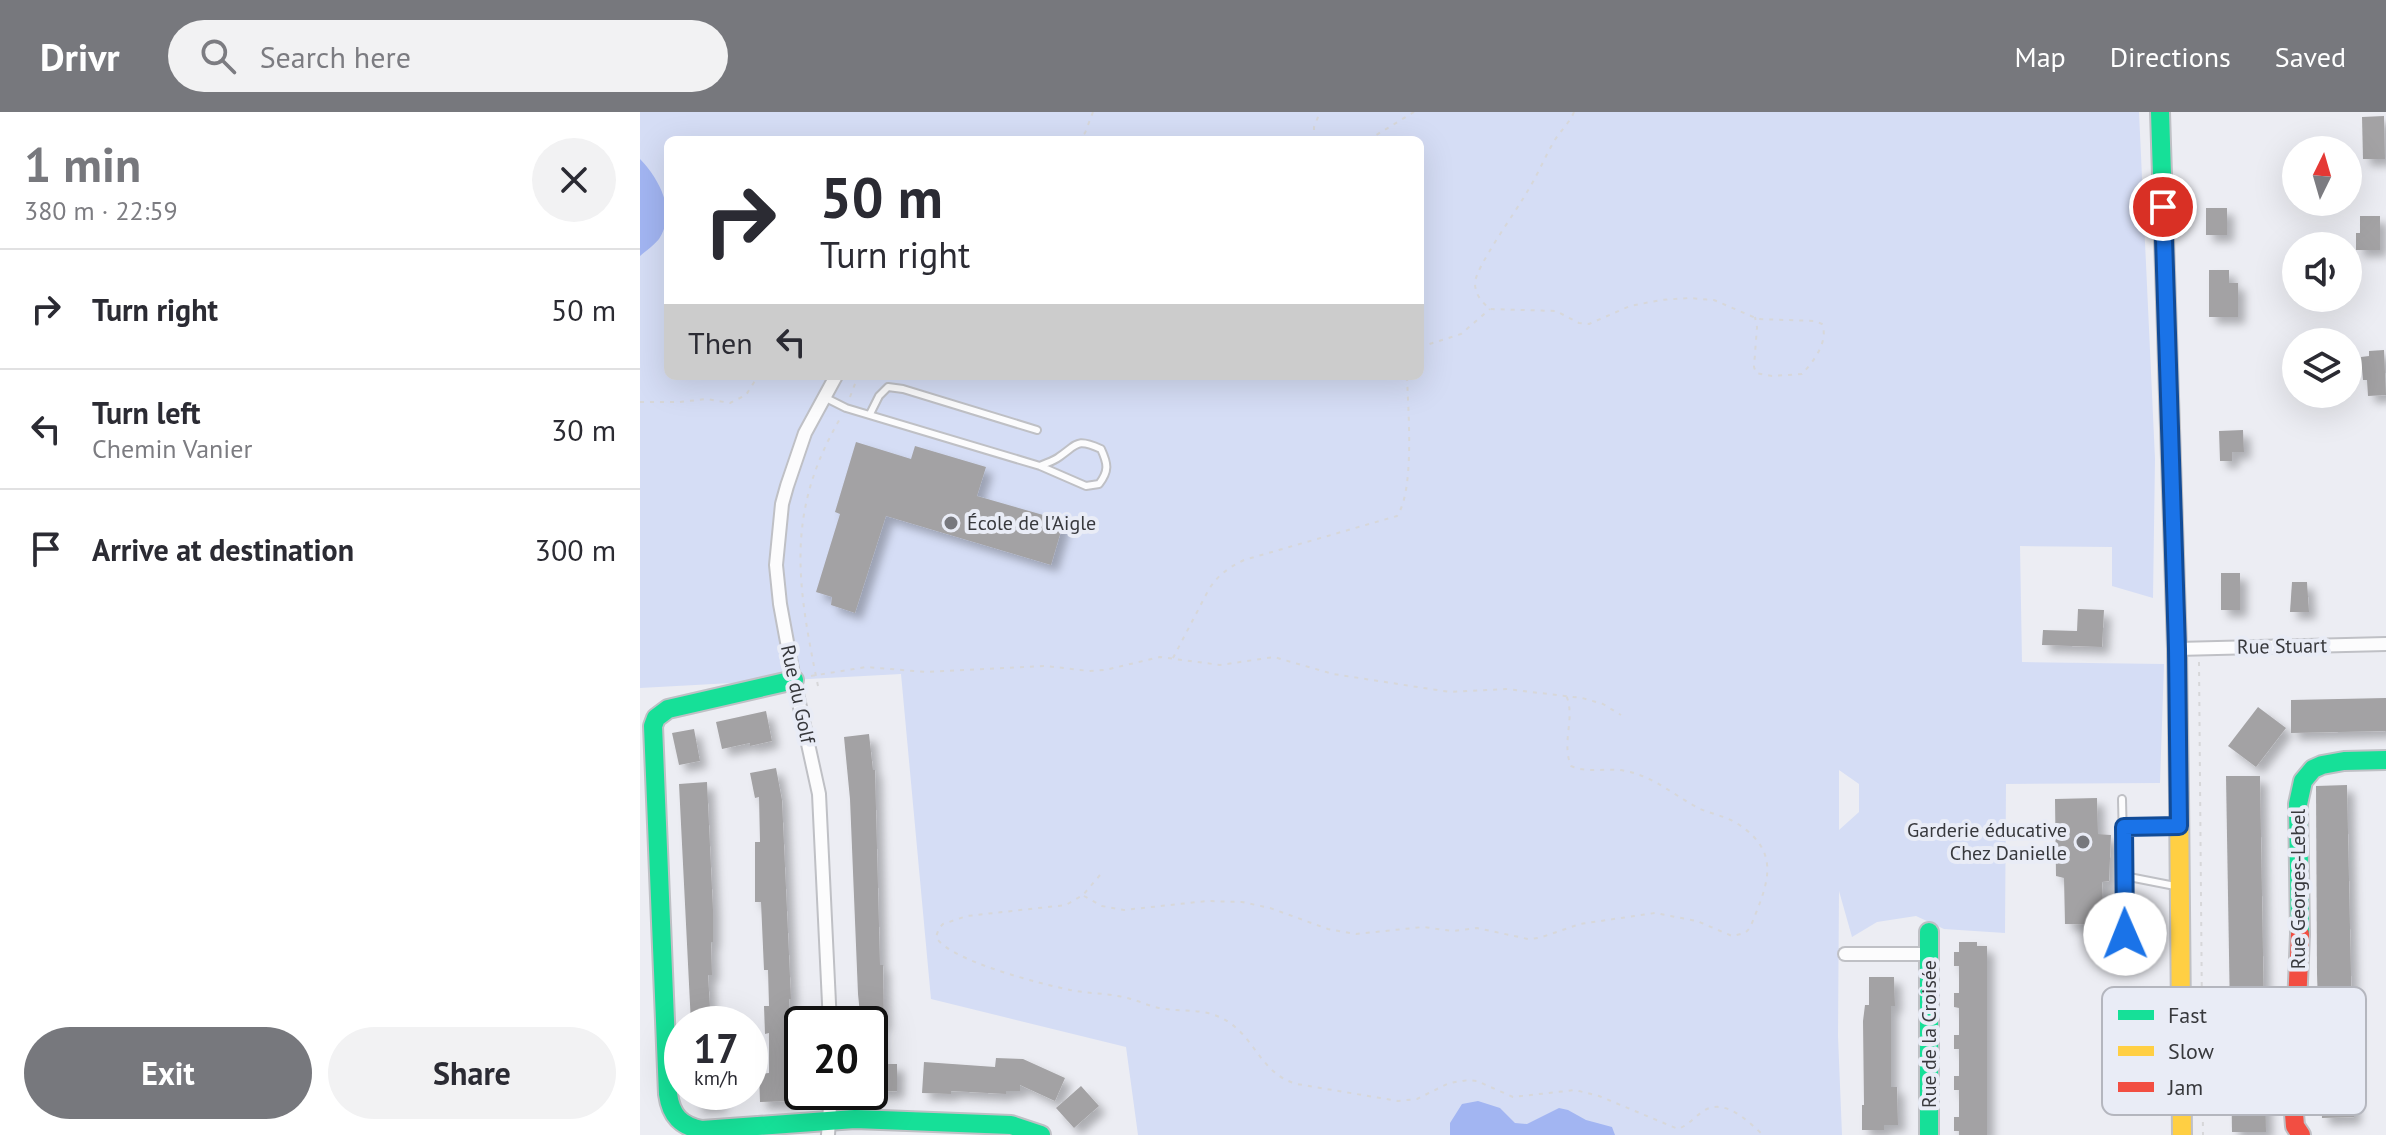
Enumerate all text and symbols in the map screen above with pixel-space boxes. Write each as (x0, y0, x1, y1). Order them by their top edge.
search box (168, 20, 728, 92)
text: Drivr (40, 32, 120, 81)
icon: search (196, 34, 240, 78)
text: Search here (260, 37, 411, 76)
text: Map (2015, 38, 2066, 75)
text: Directions (2110, 38, 2231, 75)
text: Saved (2275, 38, 2346, 75)
text: 1 min (24, 133, 141, 195)
north arrow (2282, 136, 2362, 216)
map controls (2282, 136, 2362, 408)
button: close (532, 138, 616, 222)
text: 50 m (820, 161, 943, 233)
icon: right (688, 168, 792, 272)
pin (2129, 173, 2197, 241)
icon: arrive (2141, 185, 2185, 229)
text: 380 m · 22:59 (24, 194, 178, 227)
text: Turn right (820, 231, 970, 278)
button: sound (2282, 232, 2362, 312)
icon: right (24, 287, 68, 331)
text: Turn right (92, 290, 218, 329)
text: 50 m (551, 290, 616, 329)
icon: left (769, 320, 813, 364)
text: Then (688, 323, 753, 362)
button: layers (2282, 328, 2362, 408)
text: Turn left (92, 393, 200, 432)
icon: left (24, 407, 68, 451)
text: 30 m (551, 410, 616, 449)
text: Chemin Vanier (92, 432, 252, 465)
place label: École de l'Aigle (967, 510, 1096, 536)
marker: École de l'Aigle (942, 514, 960, 532)
icon: arrive (24, 527, 68, 571)
text: Arrive at destination (92, 530, 354, 569)
text: 300 m (535, 530, 616, 569)
street label: Rue Stuart (2237, 632, 2328, 660)
street label: Rue du Golf (775, 642, 821, 747)
street label: Rue Georges-Lebel (2285, 809, 2311, 969)
place label: Garderie éducative Chez Danielle (1907, 817, 2067, 866)
marker: Garderie éducative Chez Danielle (2074, 833, 2092, 851)
position arrow (2083, 892, 2167, 976)
street label: Rue de la Croisée (1916, 960, 1942, 1108)
legend (2102, 987, 2366, 1115)
text: Fast (2168, 1001, 2208, 1029)
speed limit sign: 20 (784, 1006, 888, 1110)
text: 17 (693, 1022, 739, 1074)
button: Exit (24, 1027, 312, 1119)
button: Share (328, 1027, 616, 1119)
text: Slow (2168, 1037, 2214, 1065)
text: km/h (694, 1065, 738, 1091)
text: Jam (2167, 1073, 2203, 1101)

